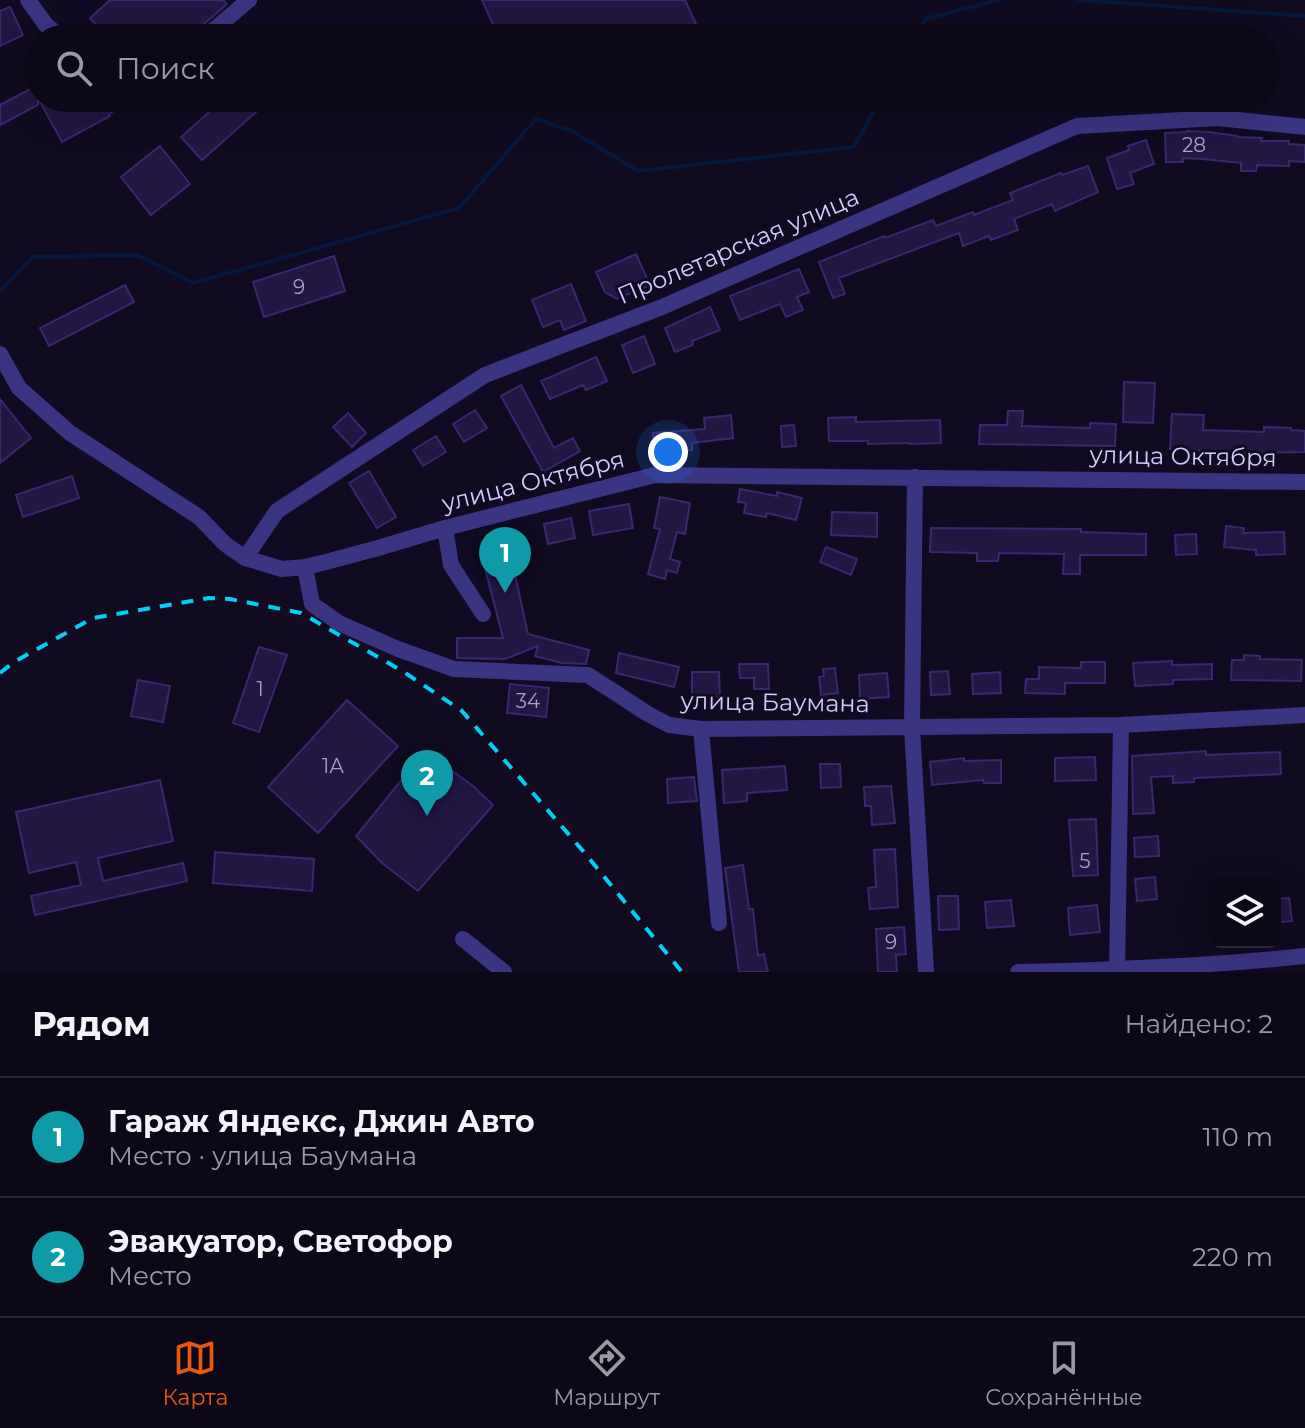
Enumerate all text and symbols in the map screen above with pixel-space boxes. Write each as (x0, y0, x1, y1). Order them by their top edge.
search box (24, 24, 1281, 112)
icon: search (52, 46, 96, 90)
text: Поиск (116, 50, 215, 87)
house number: 28 (1182, 133, 1206, 157)
street label: Пролетарская улица (613, 182, 863, 310)
house number: 9 (293, 275, 305, 299)
your location (648, 432, 688, 472)
street label: улица Октября (1088, 440, 1277, 472)
street label: улица Октября (438, 444, 627, 518)
pin: 1 (479, 527, 531, 593)
house number: 1 (256, 677, 264, 701)
street label: улица Баумана (679, 686, 870, 718)
house number: 34 (516, 689, 540, 713)
pin: 2 (401, 750, 453, 816)
house number: 1А (322, 754, 344, 778)
house number: 5 (1079, 849, 1091, 873)
map controls (1209, 876, 1281, 948)
button: layers (1209, 876, 1281, 948)
house number: 9 (885, 930, 897, 954)
text: Рядом (32, 1003, 151, 1045)
text: Найдено: 2 (1124, 1008, 1273, 1040)
text: Гараж Яндекс, Джин Авто (108, 1103, 535, 1140)
text: 1 (53, 1121, 63, 1153)
text: 110 m (1203, 1121, 1273, 1153)
text: Место · улица Баумана (108, 1140, 417, 1172)
text: Эвакуатор, Светофор (108, 1223, 453, 1260)
text: 2 (50, 1241, 66, 1273)
text: 220 m (1192, 1241, 1273, 1273)
text: Место (108, 1260, 192, 1292)
tab: Карта (162, 1336, 228, 1411)
tab: Маршрут (553, 1336, 660, 1411)
tab: Сохранённые (985, 1336, 1143, 1411)

